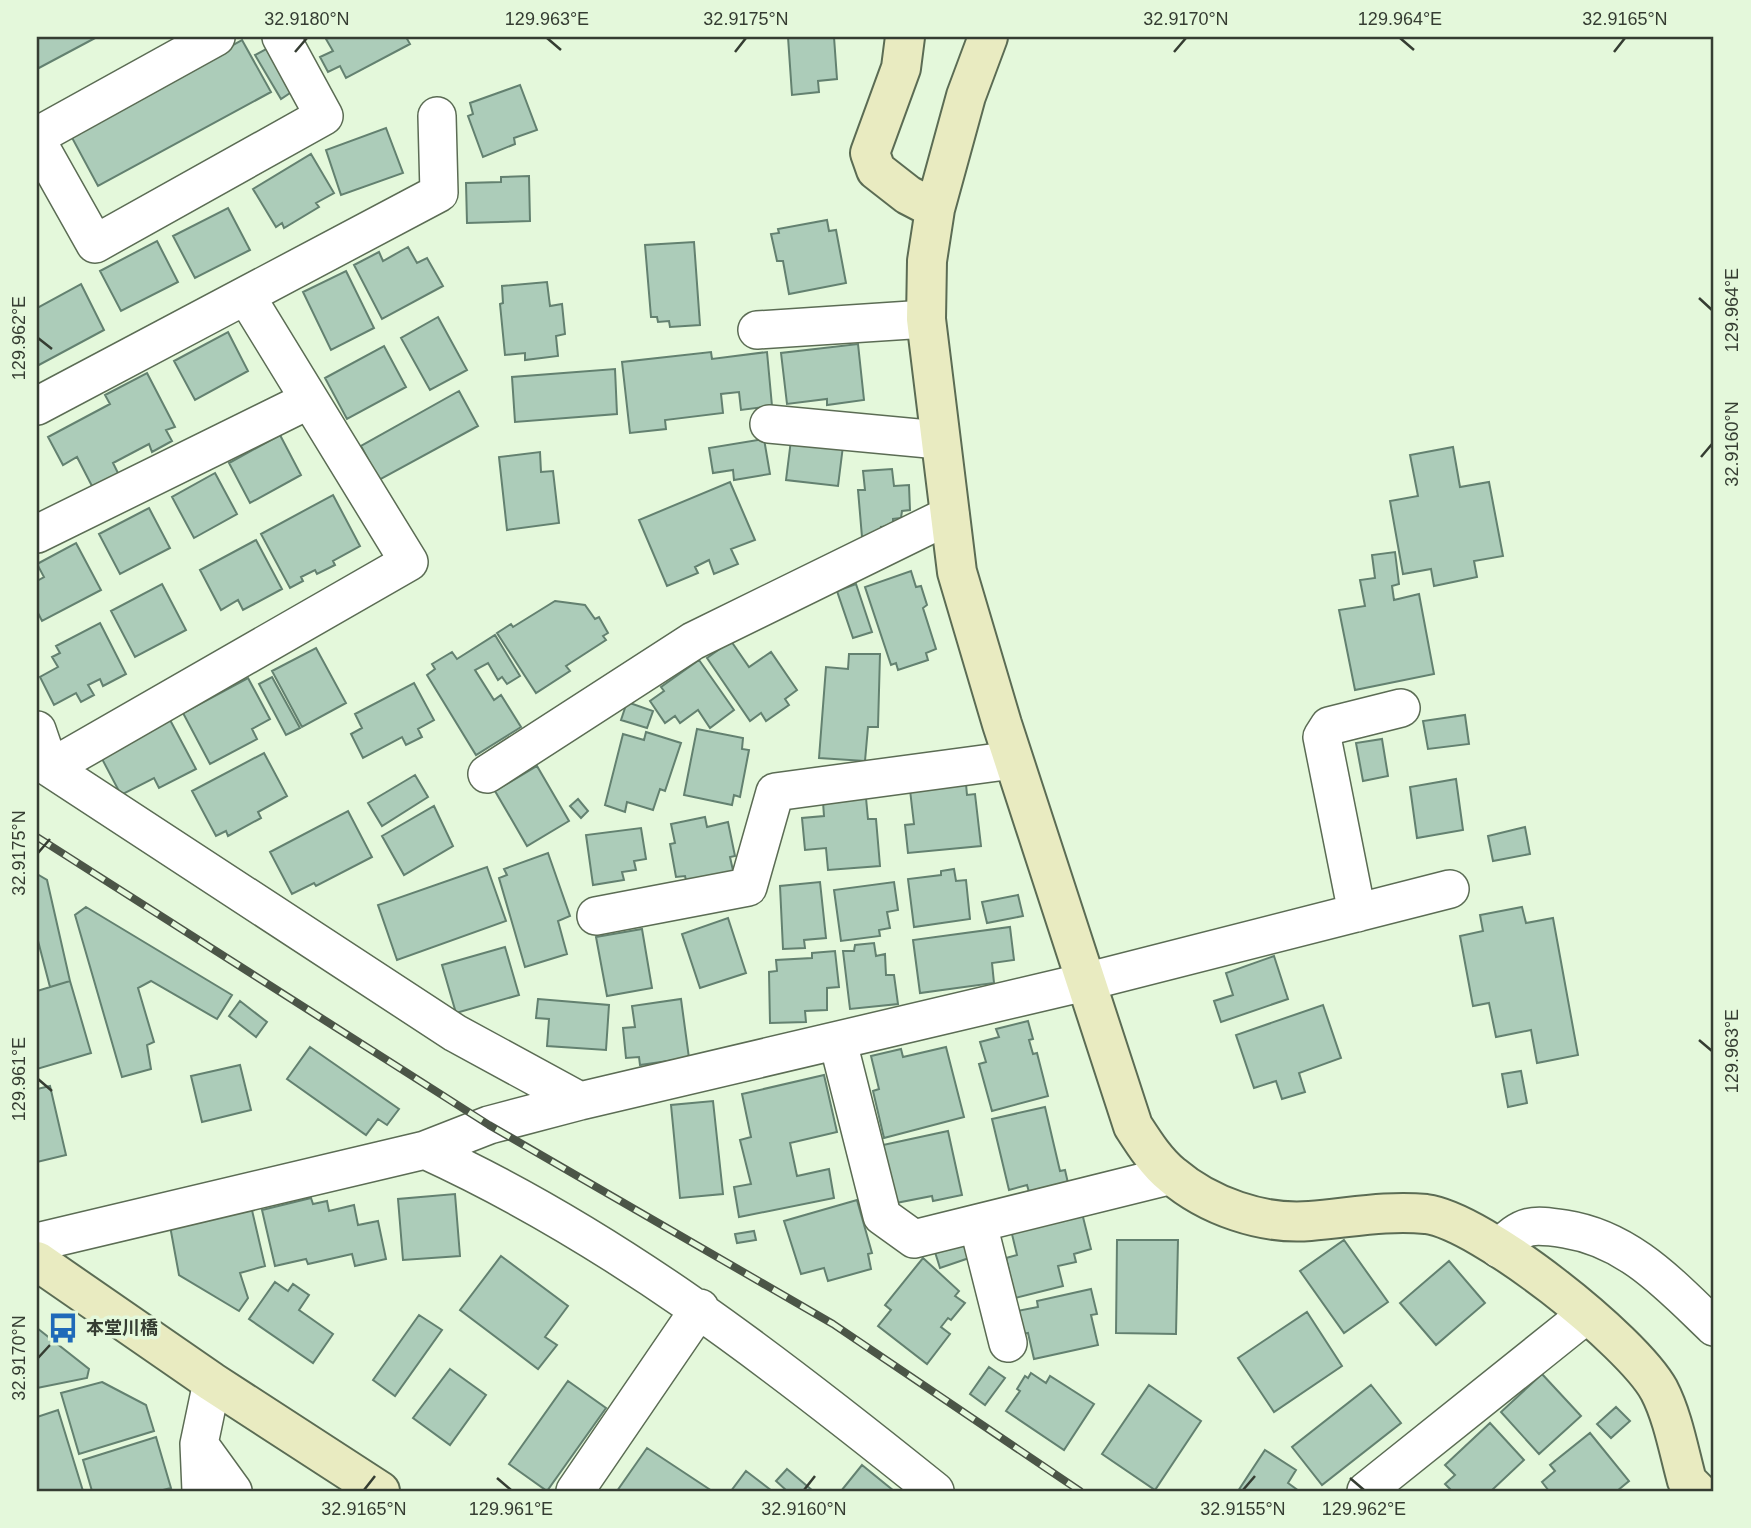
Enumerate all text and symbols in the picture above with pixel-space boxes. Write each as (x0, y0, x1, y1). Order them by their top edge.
text: 32.9180°N (264, 9, 350, 29)
text: 129.963°E (505, 9, 589, 29)
text: 32.9175°N (703, 9, 789, 29)
text: 32.9170°N (1143, 9, 1229, 29)
text: 129.964°E (1358, 9, 1442, 29)
text: 32.9165°N (1582, 9, 1668, 29)
text: 129.964°E (1722, 268, 1742, 352)
text: 129.962°E (9, 296, 29, 380)
text: 32.9160°N (1722, 401, 1742, 487)
text: 32.9175°N (9, 810, 29, 896)
text: 129.963°E (1722, 1009, 1742, 1093)
text: 129.961°E (9, 1037, 29, 1121)
bus stop icon: 本堂川橋 (46, 1311, 80, 1345)
text: 32.9170°N (9, 1315, 29, 1401)
place label: 本堂川橋 (86, 1318, 158, 1338)
text: 32.9165°N (321, 1499, 407, 1519)
text: 129.961°E (469, 1499, 553, 1519)
text: 32.9160°N (761, 1499, 847, 1519)
text: 32.9155°N (1200, 1499, 1286, 1519)
text: 129.962°E (1322, 1499, 1406, 1519)

